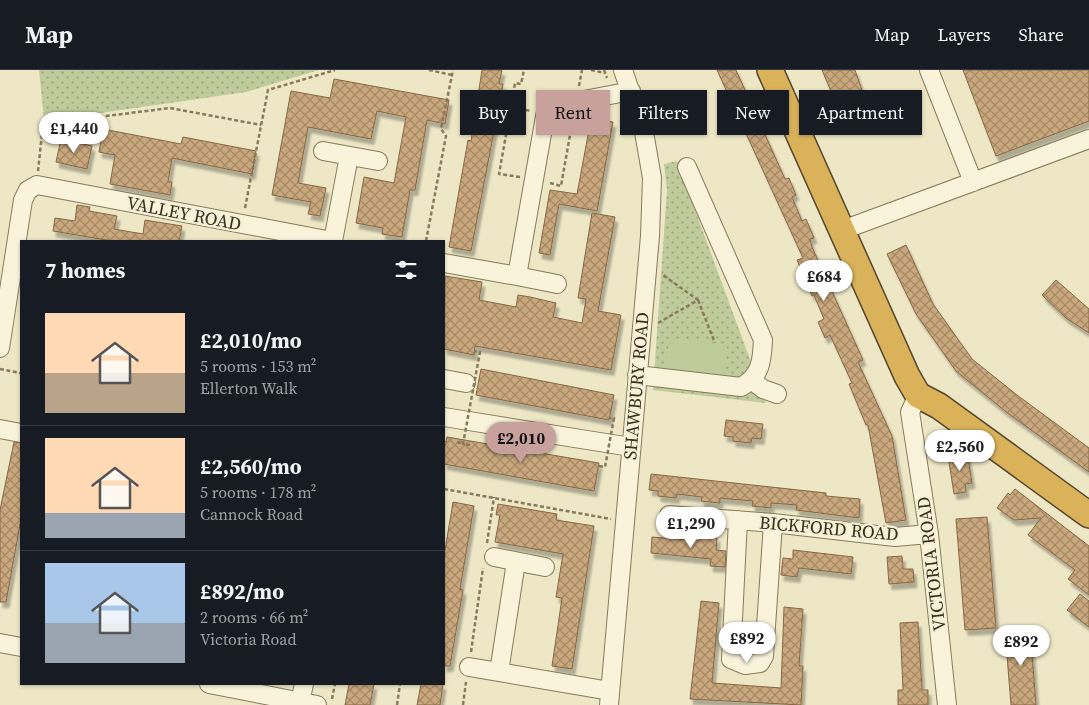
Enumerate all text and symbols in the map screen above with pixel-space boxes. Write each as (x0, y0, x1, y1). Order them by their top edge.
text: Map (25, 18, 73, 51)
text: Map (874, 22, 909, 47)
text: Layers (937, 22, 990, 47)
text: Share (1018, 22, 1064, 47)
chip: Buy (460, 90, 526, 135)
chip: Rent (536, 90, 610, 135)
chip: Filters (620, 90, 707, 135)
chip: New (717, 90, 789, 135)
chip: Apartment (799, 90, 922, 135)
pin: £1,440 (33, 112, 115, 154)
text: £1,440 (50, 117, 98, 139)
street label: VALLEY ROAD (125, 190, 243, 236)
text: 7 homes (45, 256, 125, 285)
icon: filters (392, 256, 420, 284)
pin: £684 (794, 260, 854, 302)
text: £684 (807, 265, 841, 287)
street label: SHAWBURY ROAD (617, 311, 655, 461)
text: £2,010/mo (200, 326, 302, 355)
icon: home (85, 333, 145, 393)
text: 5 rooms · 153 m² (200, 355, 316, 377)
text: Ellerton Walk (200, 377, 297, 399)
pin: £2,010 (480, 422, 562, 464)
text: £2,010 (497, 427, 545, 449)
pin: £2,560 (919, 430, 1001, 472)
text: £2,560 (936, 435, 984, 457)
text: £2,560/mo (200, 452, 302, 481)
icon: home (85, 458, 145, 518)
text: 5 rooms · 178 m² (200, 481, 316, 503)
street label: VICTORIA ROAD (910, 495, 952, 633)
text: Cannock Road (200, 503, 303, 525)
pin: £1,290 (650, 506, 732, 549)
street label: BICKFORD ROAD (758, 509, 900, 547)
text: £1,290 (667, 512, 715, 534)
text: £892/mo (200, 577, 284, 606)
icon: home (85, 583, 145, 643)
text: 2 rooms · 66 m² (200, 606, 308, 628)
pin: £892 (717, 622, 777, 664)
pin: £892 (991, 624, 1051, 667)
text: £892 (730, 627, 764, 649)
text: Victoria Road (200, 628, 297, 650)
text: £892 (1004, 630, 1038, 652)

